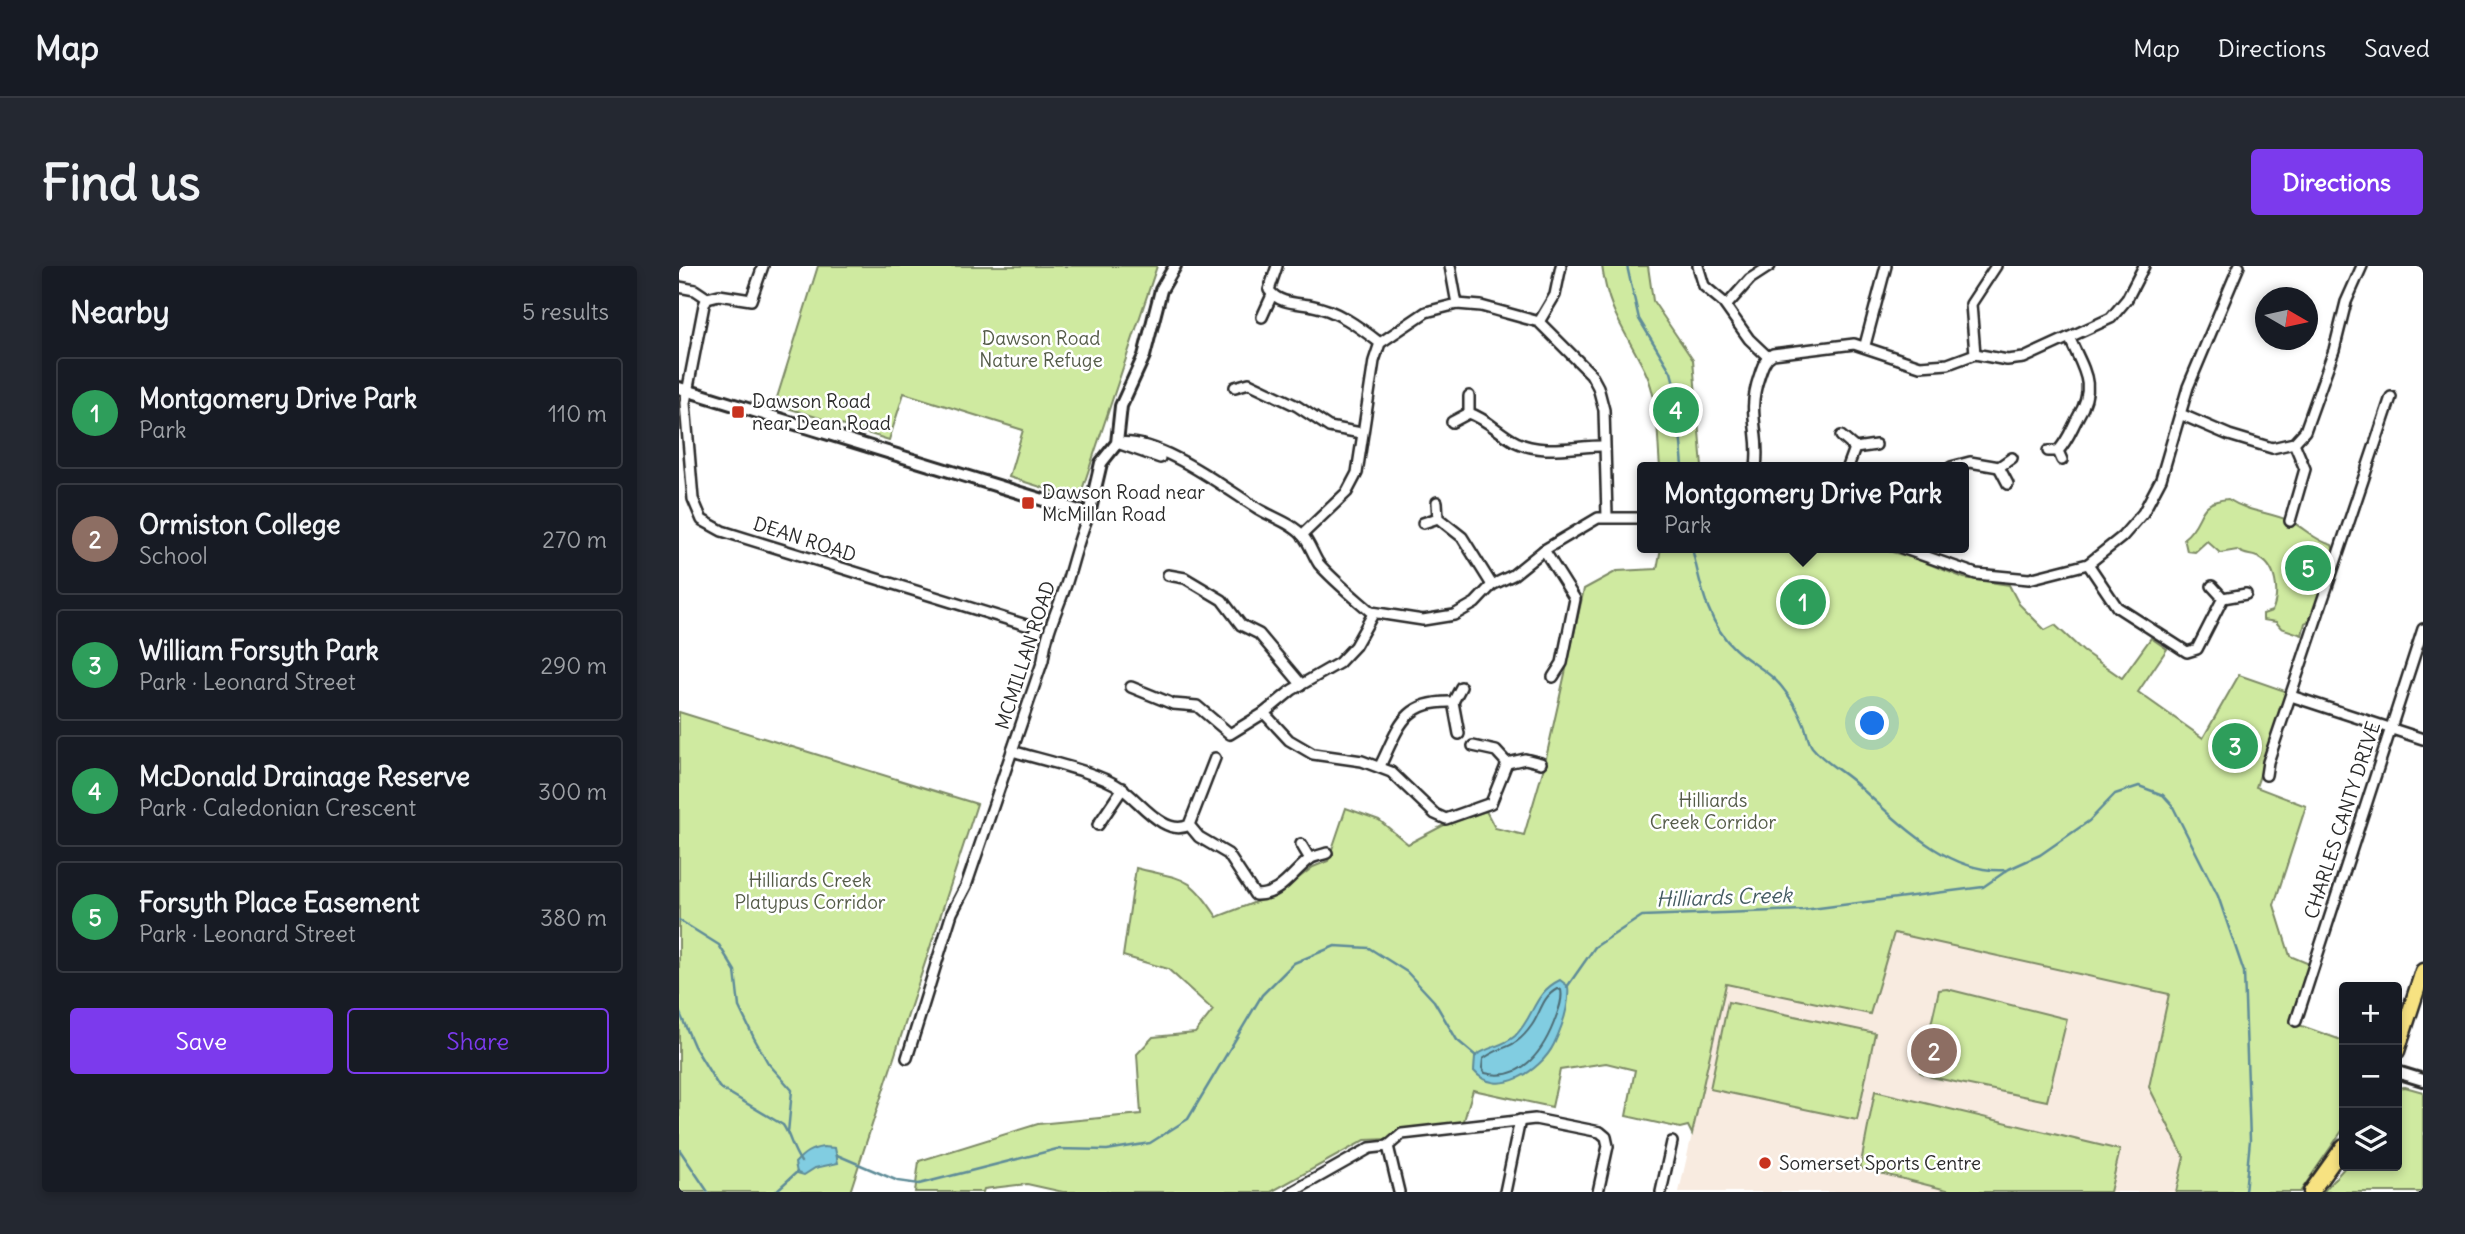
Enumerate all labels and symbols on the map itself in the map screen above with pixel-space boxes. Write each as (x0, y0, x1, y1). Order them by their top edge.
north arrow (2255, 287, 2318, 350)
park label: Dawson Road Nature Refuge (979, 326, 1103, 372)
pin: 4 (1653, 384, 1699, 436)
place label: Dawson Road near Dean Road (752, 389, 891, 435)
marker: Dawson Road near Dean Road (730, 404, 746, 420)
place label: Dawson Road near McMillan Road (1042, 480, 1205, 526)
marker: Dawson Road near McMillan Road (1020, 495, 1036, 511)
street label: DEAN ROAD (750, 511, 860, 567)
pin: 5 (2285, 542, 2331, 594)
pin: 1 (1780, 576, 1826, 628)
street label: MCMILLAN ROAD (990, 578, 1060, 732)
your location (1855, 706, 1889, 740)
street label: CHARLES CANTY DRIVE (2299, 718, 2385, 922)
pin: 3 (2212, 720, 2258, 772)
park label: Hilliards Creek Corridor (1650, 788, 1777, 834)
park label: Hilliards Creek Platypus Corridor (734, 868, 886, 914)
water label: Hilliards Creek (1656, 881, 1794, 913)
pin: 2 (1911, 1025, 1957, 1077)
place label: Somerset Sports Centre (1779, 1151, 1981, 1175)
marker: Somerset Sports Centre (1757, 1155, 1773, 1171)

